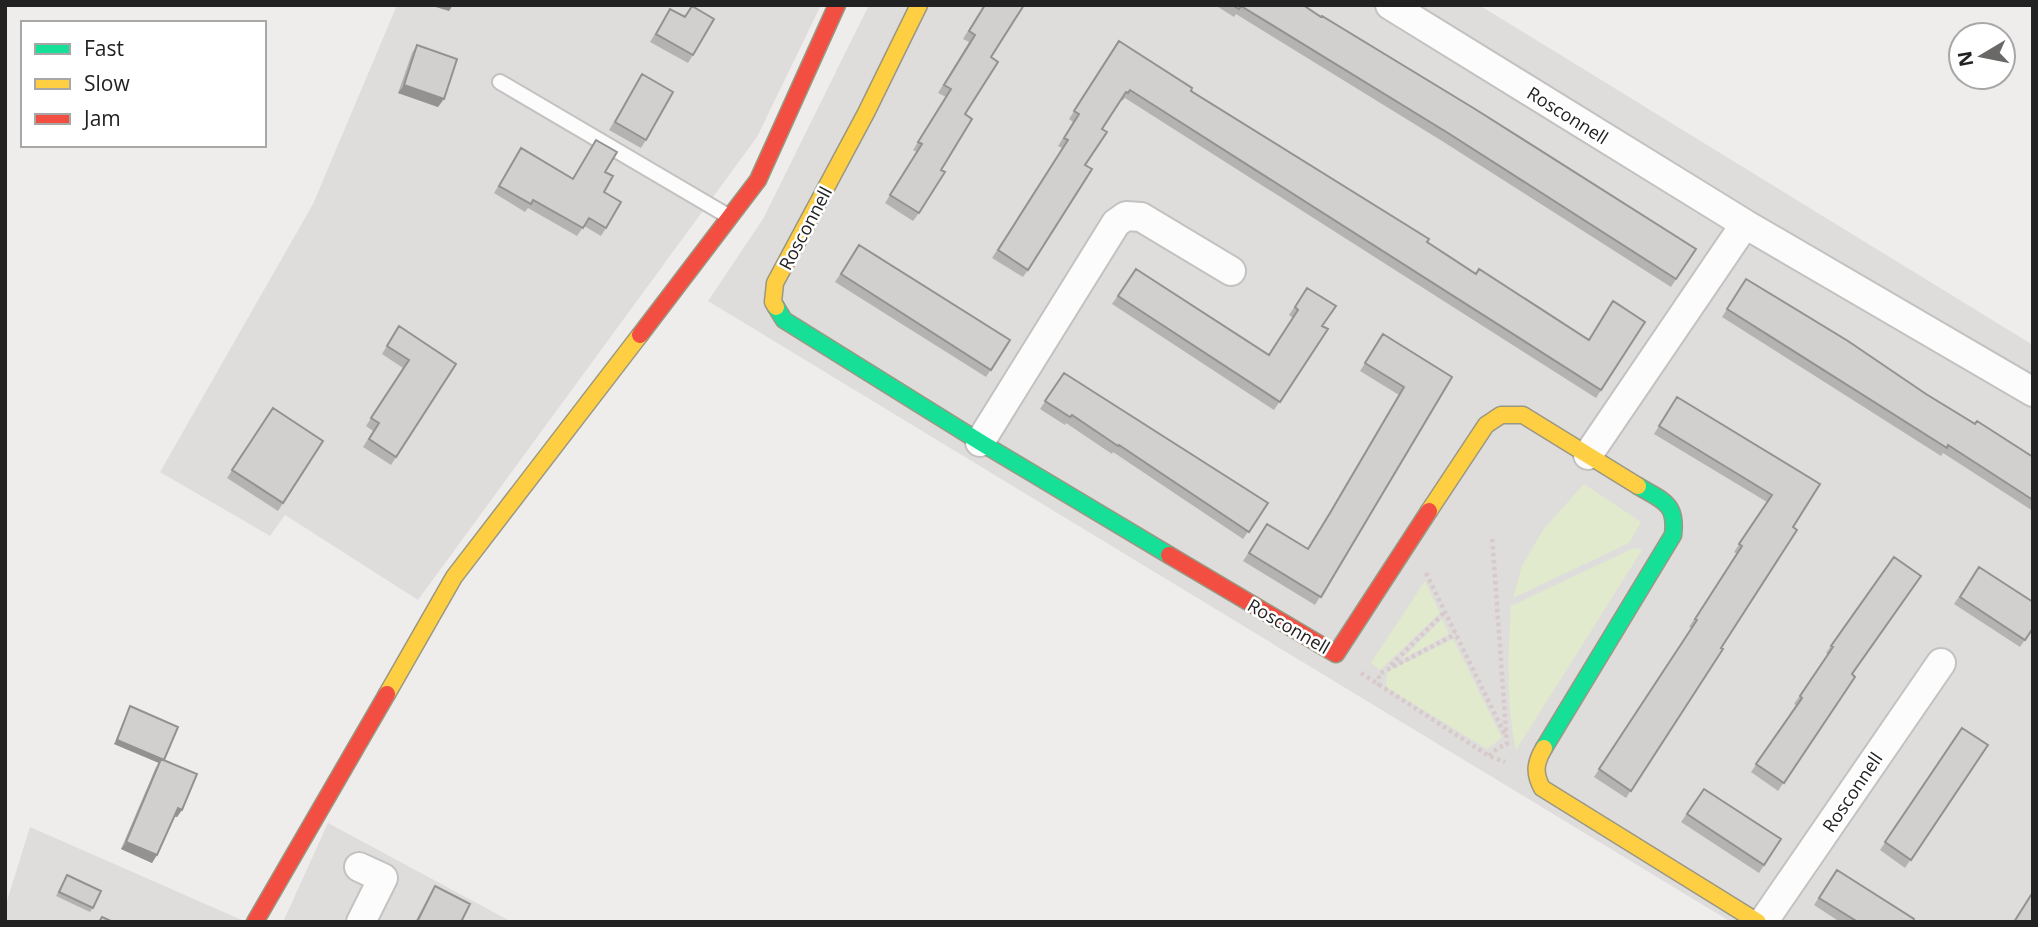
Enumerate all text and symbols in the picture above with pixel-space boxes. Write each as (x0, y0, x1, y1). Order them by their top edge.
legend (21, 21, 266, 147)
north arrow (1947, 21, 2017, 91)
text: Fast (84, 34, 124, 62)
text: N (1951, 49, 1979, 69)
text: Slow (84, 69, 130, 97)
street label: Rosconnell (1523, 81, 1613, 149)
text: Jam (82, 104, 121, 132)
street label: Rosconnell (773, 182, 837, 274)
street label: Rosconnell (1243, 593, 1335, 659)
street label: Rosconnell (1817, 747, 1887, 837)

